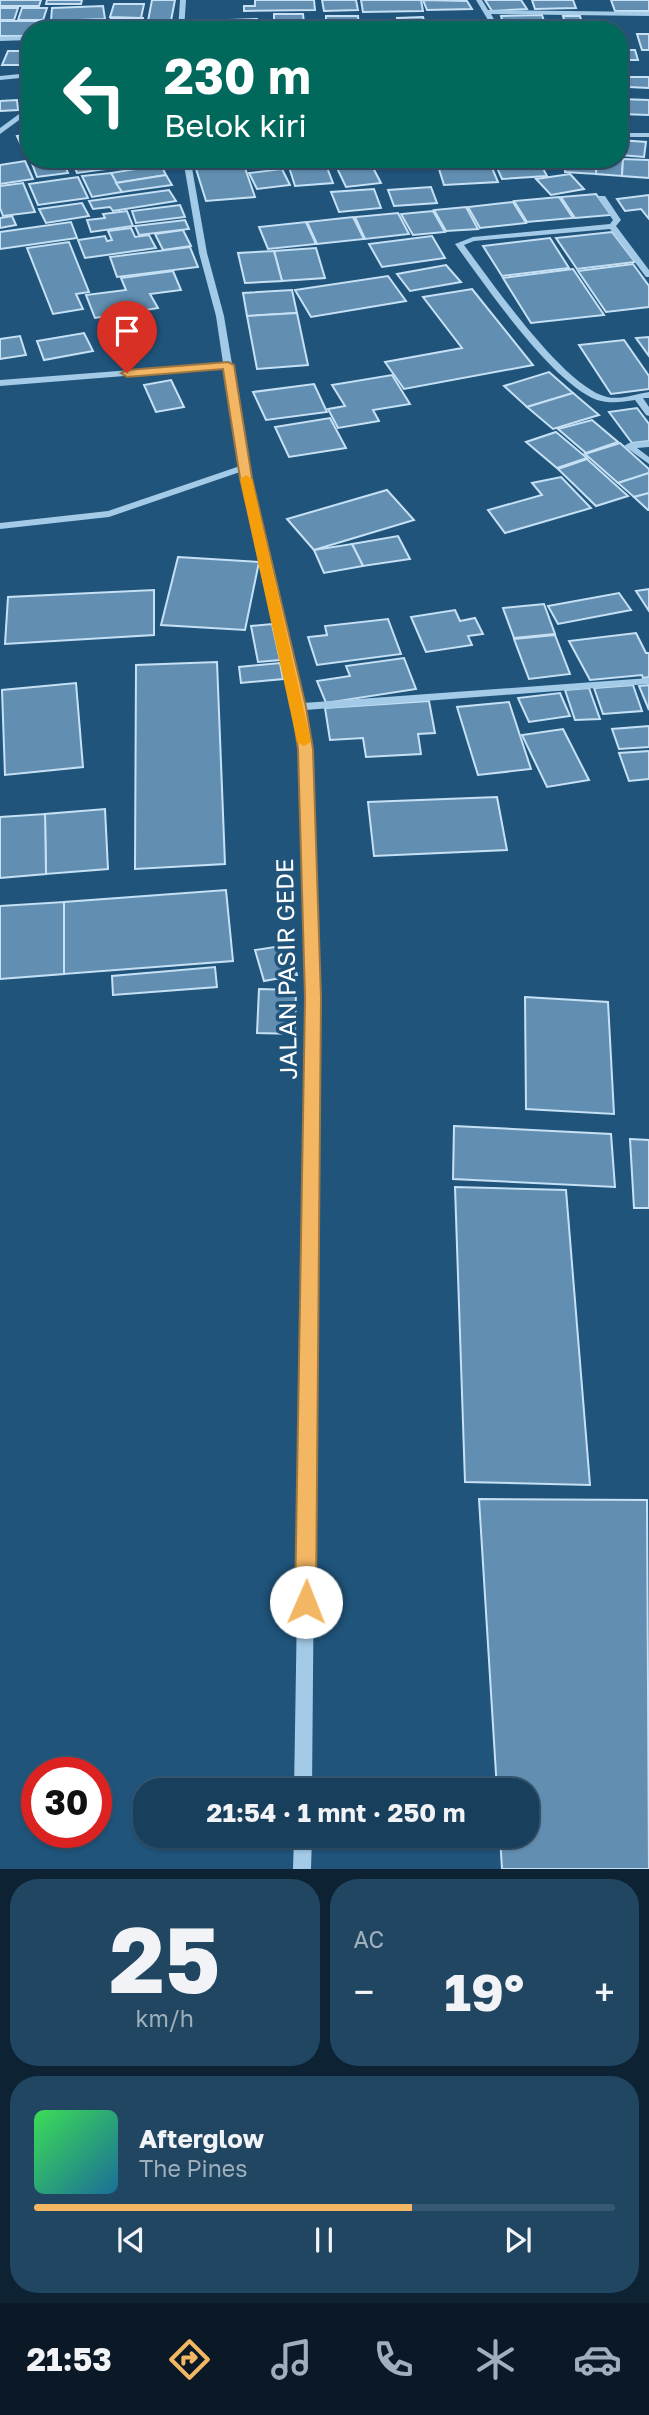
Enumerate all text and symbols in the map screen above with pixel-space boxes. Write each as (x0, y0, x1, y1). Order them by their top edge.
text: 230 m (164, 46, 311, 105)
icon: left (49, 49, 140, 140)
text: Belok kiri (164, 106, 307, 144)
pin (97, 301, 157, 373)
icon: arrive (108, 312, 146, 350)
street label: JALAN PASIR GEDE (269, 858, 302, 1080)
position arrow (269, 1565, 343, 1639)
speed limit sign: 30 (21, 1757, 112, 1848)
text: 21:54 · 1 mnt · 250 m (207, 1797, 465, 1828)
text: 25 (109, 1904, 220, 2013)
text: AC (354, 1925, 384, 1953)
text: 19° (444, 1960, 524, 2022)
text: − (354, 1969, 374, 2014)
text: + (594, 1969, 615, 2014)
text: km/h (135, 2004, 194, 2032)
text: Afterglow (139, 2123, 264, 2154)
text: The Pines (139, 2154, 247, 2182)
icon: previous (112, 2221, 150, 2259)
icon: pause (305, 2221, 343, 2259)
icon: next (499, 2221, 537, 2259)
icon: directions (165, 2335, 214, 2384)
icon: music (267, 2335, 316, 2384)
icon: phone (369, 2335, 418, 2384)
icon: climate (471, 2335, 520, 2384)
icon: car (573, 2335, 622, 2384)
text: 21:53 (27, 2340, 112, 2378)

